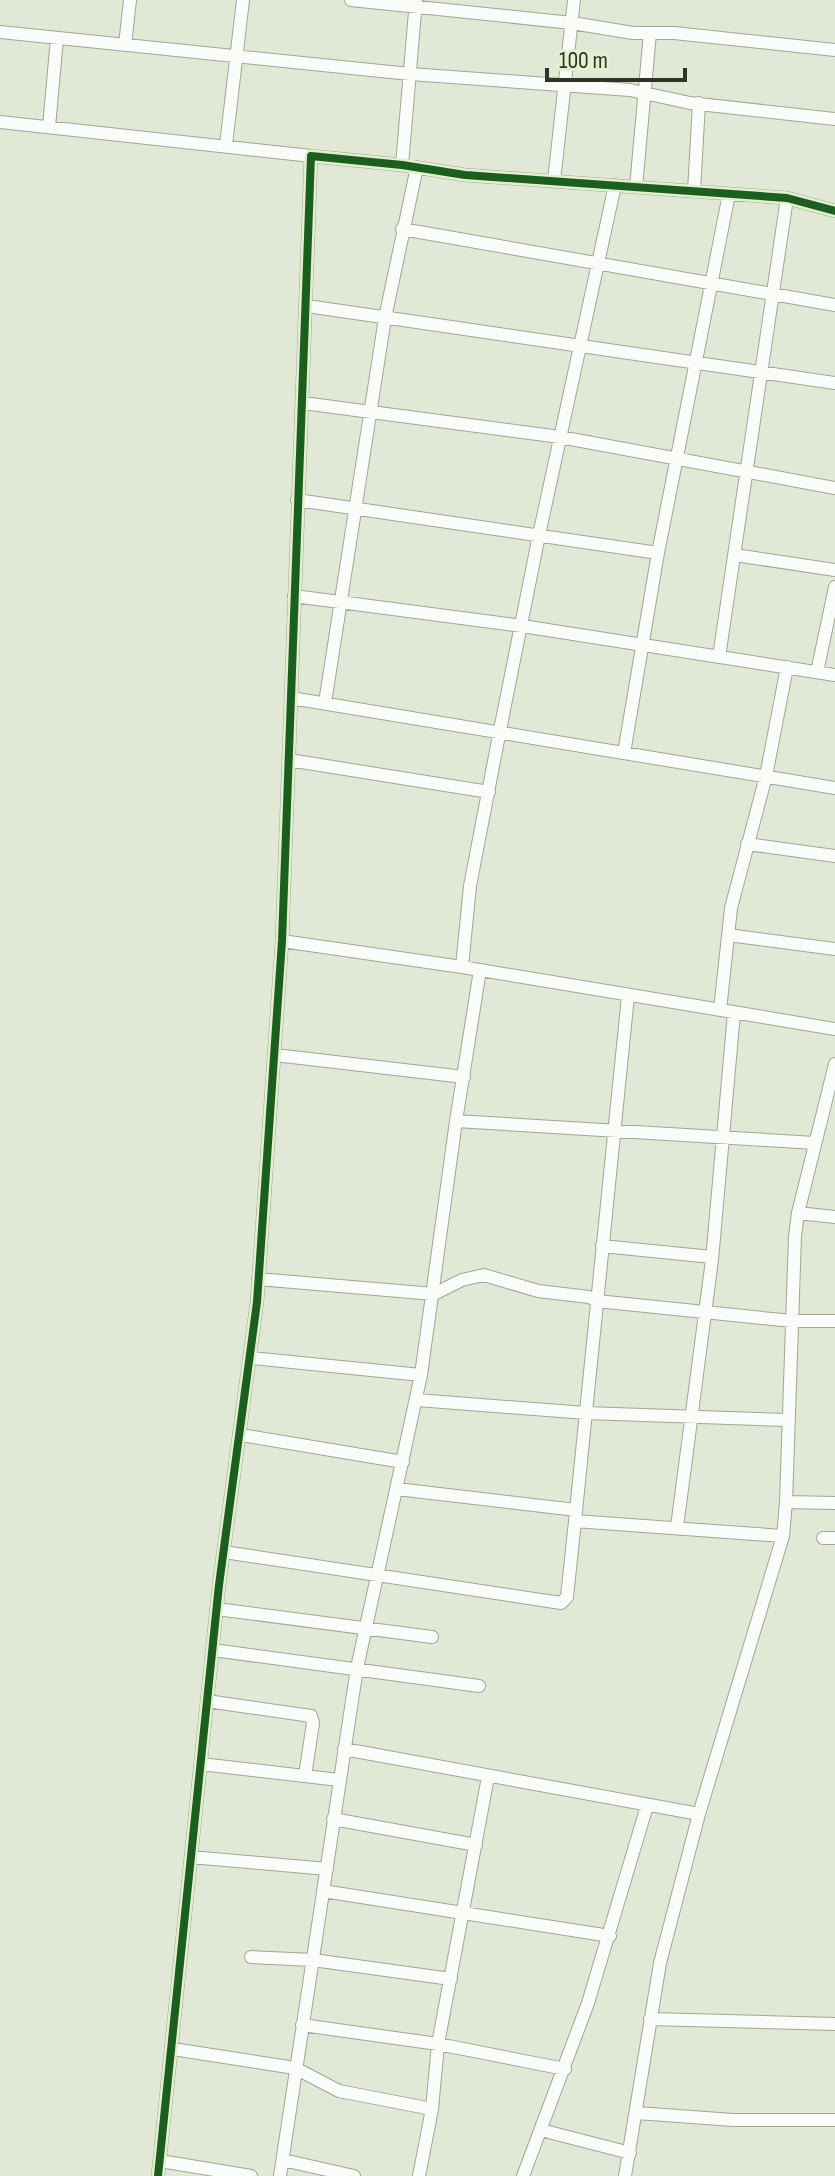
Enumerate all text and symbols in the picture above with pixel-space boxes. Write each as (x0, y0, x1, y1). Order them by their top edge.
scale bar (547, 32, 685, 82)
text: 100 m (559, 46, 608, 75)

